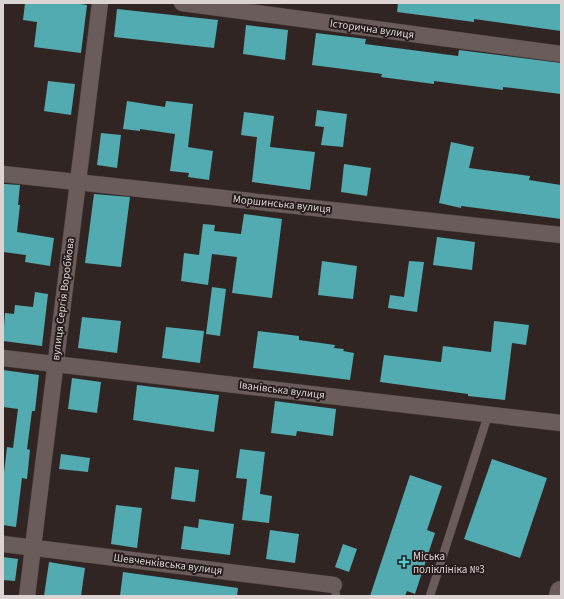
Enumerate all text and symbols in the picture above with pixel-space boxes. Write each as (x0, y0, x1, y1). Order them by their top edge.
street label: Історична вулиця (329, 16, 415, 42)
street label: Моршинська вулиця (232, 191, 332, 217)
street label: вулиця Сергія Воробйова (48, 237, 78, 361)
street label: Іванівська вулиця (238, 377, 326, 403)
place label: Міська поліклініка №3 (413, 549, 485, 577)
street label: Шевченківська вулиця (113, 550, 223, 578)
marker: Міська поліклініка №3 (398, 556, 410, 568)

